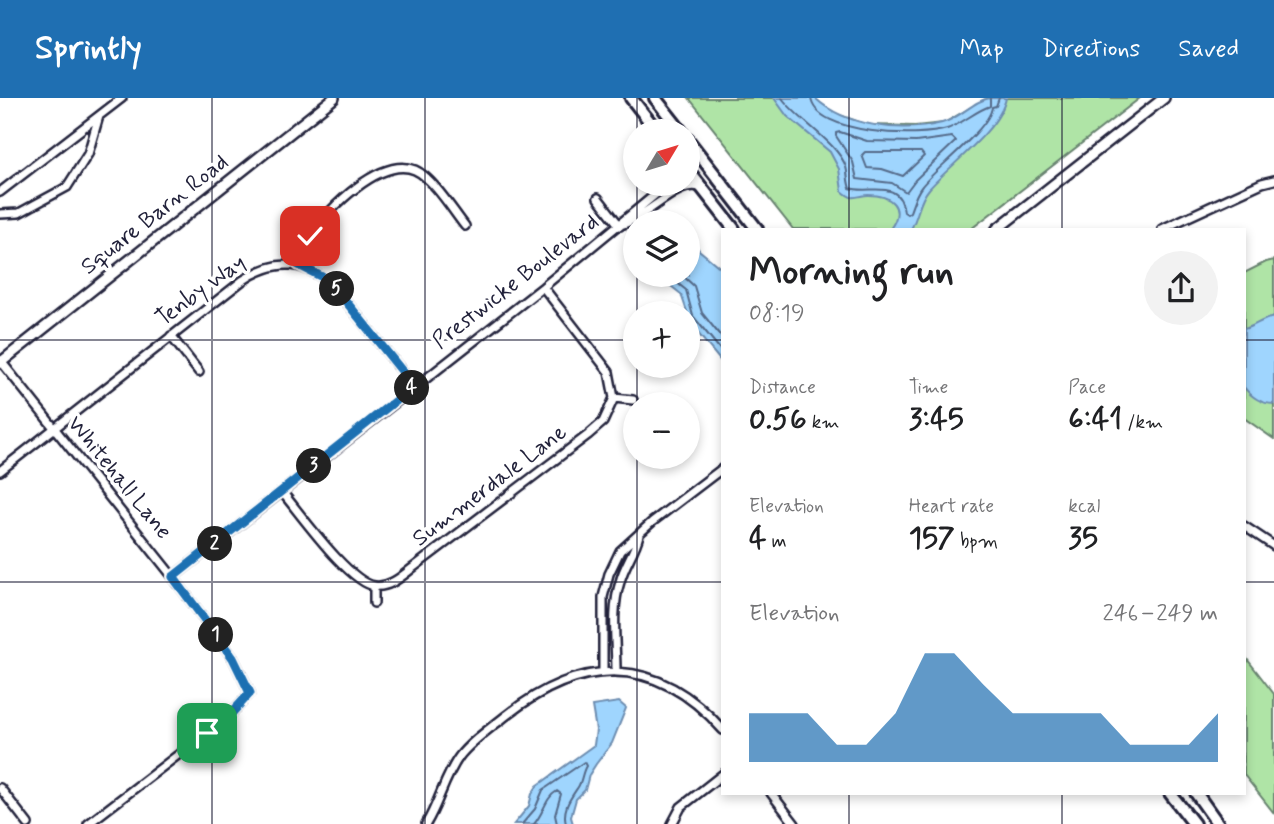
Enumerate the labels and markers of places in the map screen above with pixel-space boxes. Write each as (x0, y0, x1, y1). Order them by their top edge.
pin (280, 206, 340, 266)
pin: 5 (320, 272, 354, 306)
pin: 4 (394, 370, 430, 406)
pin: 3 (296, 448, 332, 484)
pin: 2 (198, 526, 232, 562)
pin: 1 (198, 618, 234, 652)
pin (177, 703, 237, 763)

